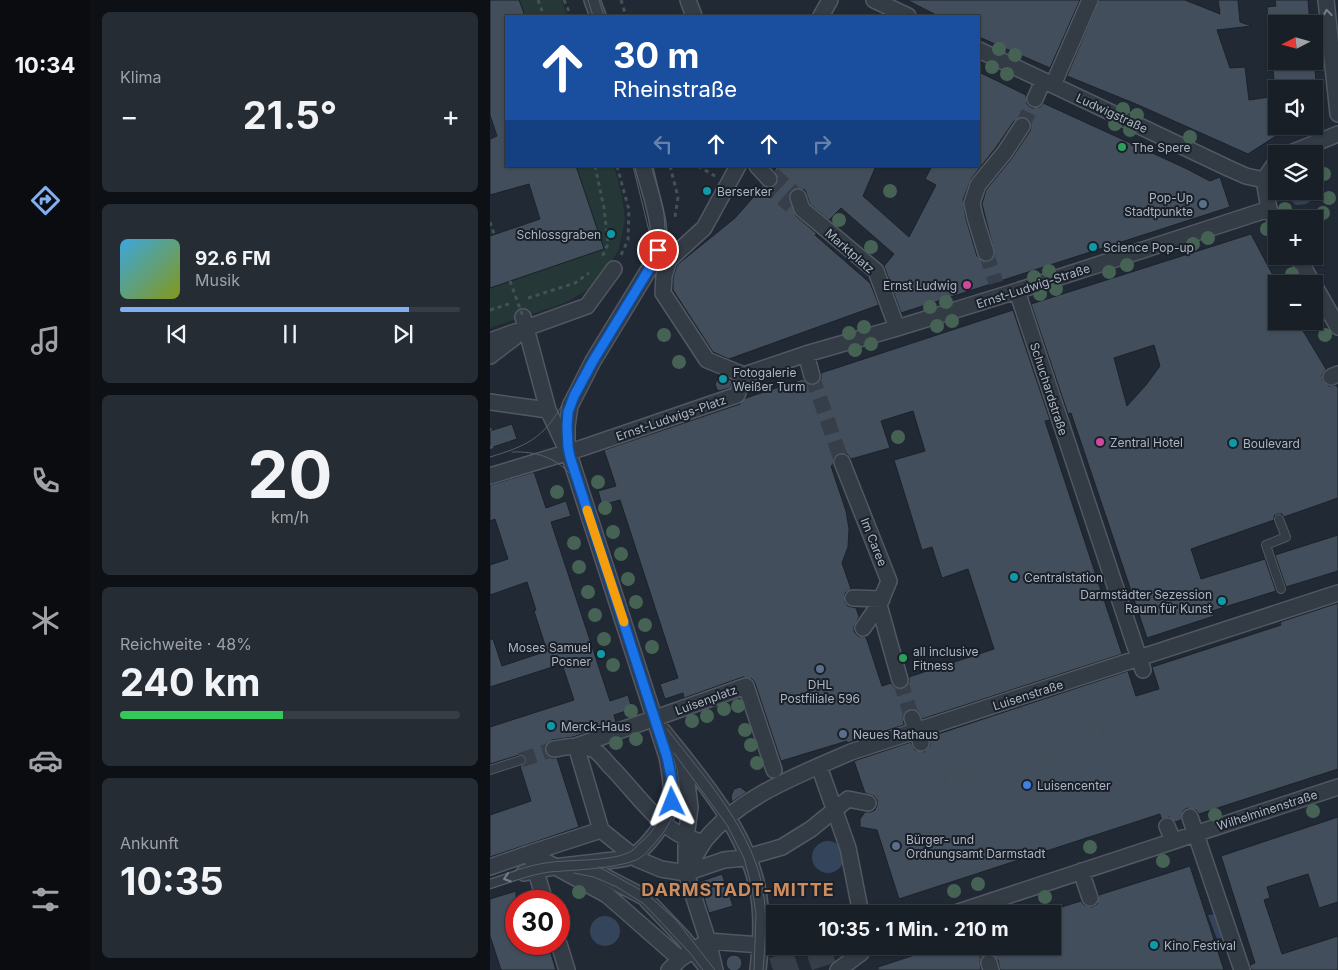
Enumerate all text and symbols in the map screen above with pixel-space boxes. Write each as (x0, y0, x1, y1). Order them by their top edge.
one-way arrow (1322, 9, 1333, 17)
north arrow (1268, 15, 1322, 70)
map controls (1268, 15, 1323, 330)
text: 30 m (613, 34, 699, 76)
icon: ahead (530, 35, 595, 100)
text: 10:34 (15, 52, 75, 78)
text: Klima (120, 67, 162, 87)
text: Rheinstraße (613, 76, 737, 102)
button: sound (1268, 80, 1323, 135)
street label: Ludwigstraße (1074, 90, 1150, 136)
text: 21.5° (243, 92, 337, 138)
text: − (120, 99, 139, 133)
text: + (441, 99, 460, 133)
icon: left (649, 130, 677, 158)
icon: ahead (702, 130, 730, 158)
icon: ahead (755, 130, 783, 158)
icon: right (808, 130, 836, 158)
place label: The Spere (1132, 140, 1191, 155)
marker: The Spere (1116, 141, 1128, 153)
button: layers (1268, 145, 1323, 200)
icon: directions (28, 183, 63, 218)
place label: Berserker (717, 184, 773, 199)
marker: Berserker (701, 185, 713, 197)
place label: Pop-Up Stadtpunkte (1124, 190, 1193, 219)
marker: Pop-Up Stadtpunkte (1197, 198, 1209, 210)
button: + (1268, 210, 1323, 265)
street label: Marktplatz (822, 226, 878, 276)
place label: Schlossgraben (517, 227, 601, 242)
marker: Schlossgraben (605, 228, 617, 240)
pin (637, 229, 679, 271)
icon: arrive (644, 236, 672, 264)
place label: Science Pop-up (1103, 240, 1194, 255)
marker: Science Pop-up (1087, 241, 1099, 253)
text: 92.6 FM (195, 247, 271, 270)
street label: Ernst-Ludwig-Straße (974, 261, 1092, 311)
text: Musik (195, 270, 240, 290)
button: − (1268, 275, 1323, 330)
place label: Ernst Ludwig (883, 278, 957, 293)
marker: Ernst Ludwig (961, 279, 973, 291)
icon: previous (163, 320, 191, 348)
icon: pause (276, 320, 304, 348)
icon: next (389, 320, 417, 348)
icon: music (28, 323, 63, 358)
street label: Schuchardstraße (1027, 341, 1071, 437)
place label: Fotogalerie Weißer Turm (733, 365, 806, 394)
marker: Fotogalerie Weißer Turm (717, 373, 729, 385)
street label: Ernst-Ludwigs-Platz (614, 392, 728, 444)
text: 20 (248, 435, 332, 514)
place label: Zentral Hotel (1110, 435, 1183, 450)
marker: Zentral Hotel (1094, 436, 1106, 448)
place label: Boulevard (1243, 436, 1300, 451)
marker: Boulevard (1227, 437, 1239, 449)
icon: phone (28, 463, 63, 498)
text: km/h (271, 507, 309, 527)
street label: Im Caree (858, 516, 890, 568)
place label: Centralstation (1024, 570, 1103, 585)
marker: Centralstation (1008, 571, 1020, 583)
place label: Darmstädter Sezession Raum für Kunst (1080, 587, 1212, 616)
marker: Darmstädter Sezession Raum für Kunst (1216, 595, 1228, 607)
icon: climate (28, 603, 63, 638)
text: Reichweite · 48% (120, 634, 252, 654)
place label: Moses Samuel Posner (508, 640, 591, 669)
place label: all inclusive Fitness (913, 644, 979, 673)
marker: Moses Samuel Posner (595, 648, 607, 660)
marker: all inclusive Fitness (897, 652, 909, 664)
text: 240 km (120, 659, 260, 705)
marker: DHL Postfiliale 596 (814, 663, 826, 675)
place label: DHL Postfiliale 596 (780, 677, 860, 706)
street label: Luisenstraße (991, 677, 1065, 713)
street label: Luisenplatz (673, 682, 739, 718)
place label: Merck-Haus (561, 719, 631, 734)
marker: Merck-Haus (545, 720, 557, 732)
place label: Neues Rathaus (853, 727, 938, 742)
marker: Neues Rathaus (837, 728, 849, 740)
icon: car (28, 743, 63, 778)
position arrow (645, 775, 697, 827)
place label: Luisencenter (1037, 778, 1111, 793)
marker: Luisencenter (1021, 779, 1033, 791)
street label: Wilhelminenstraße (1215, 787, 1319, 833)
place label: Bürger- und Ordnungsamt Darmstadt (906, 832, 1046, 861)
text: Ankunft (120, 833, 179, 853)
marker: Bürger- und Ordnungsamt Darmstadt (890, 840, 902, 852)
text: 10:35 (120, 858, 224, 904)
one-way arrow (503, 873, 512, 883)
district label: DARMSTADT-MITTE (641, 879, 835, 900)
icon: filters (28, 882, 63, 917)
speed limit sign: 30 (505, 890, 570, 955)
text: 10:35 · 1 Min. · 210 m (818, 918, 1009, 941)
place label: Kino Festival (1164, 938, 1236, 953)
marker: Kino Festival (1148, 939, 1160, 951)

